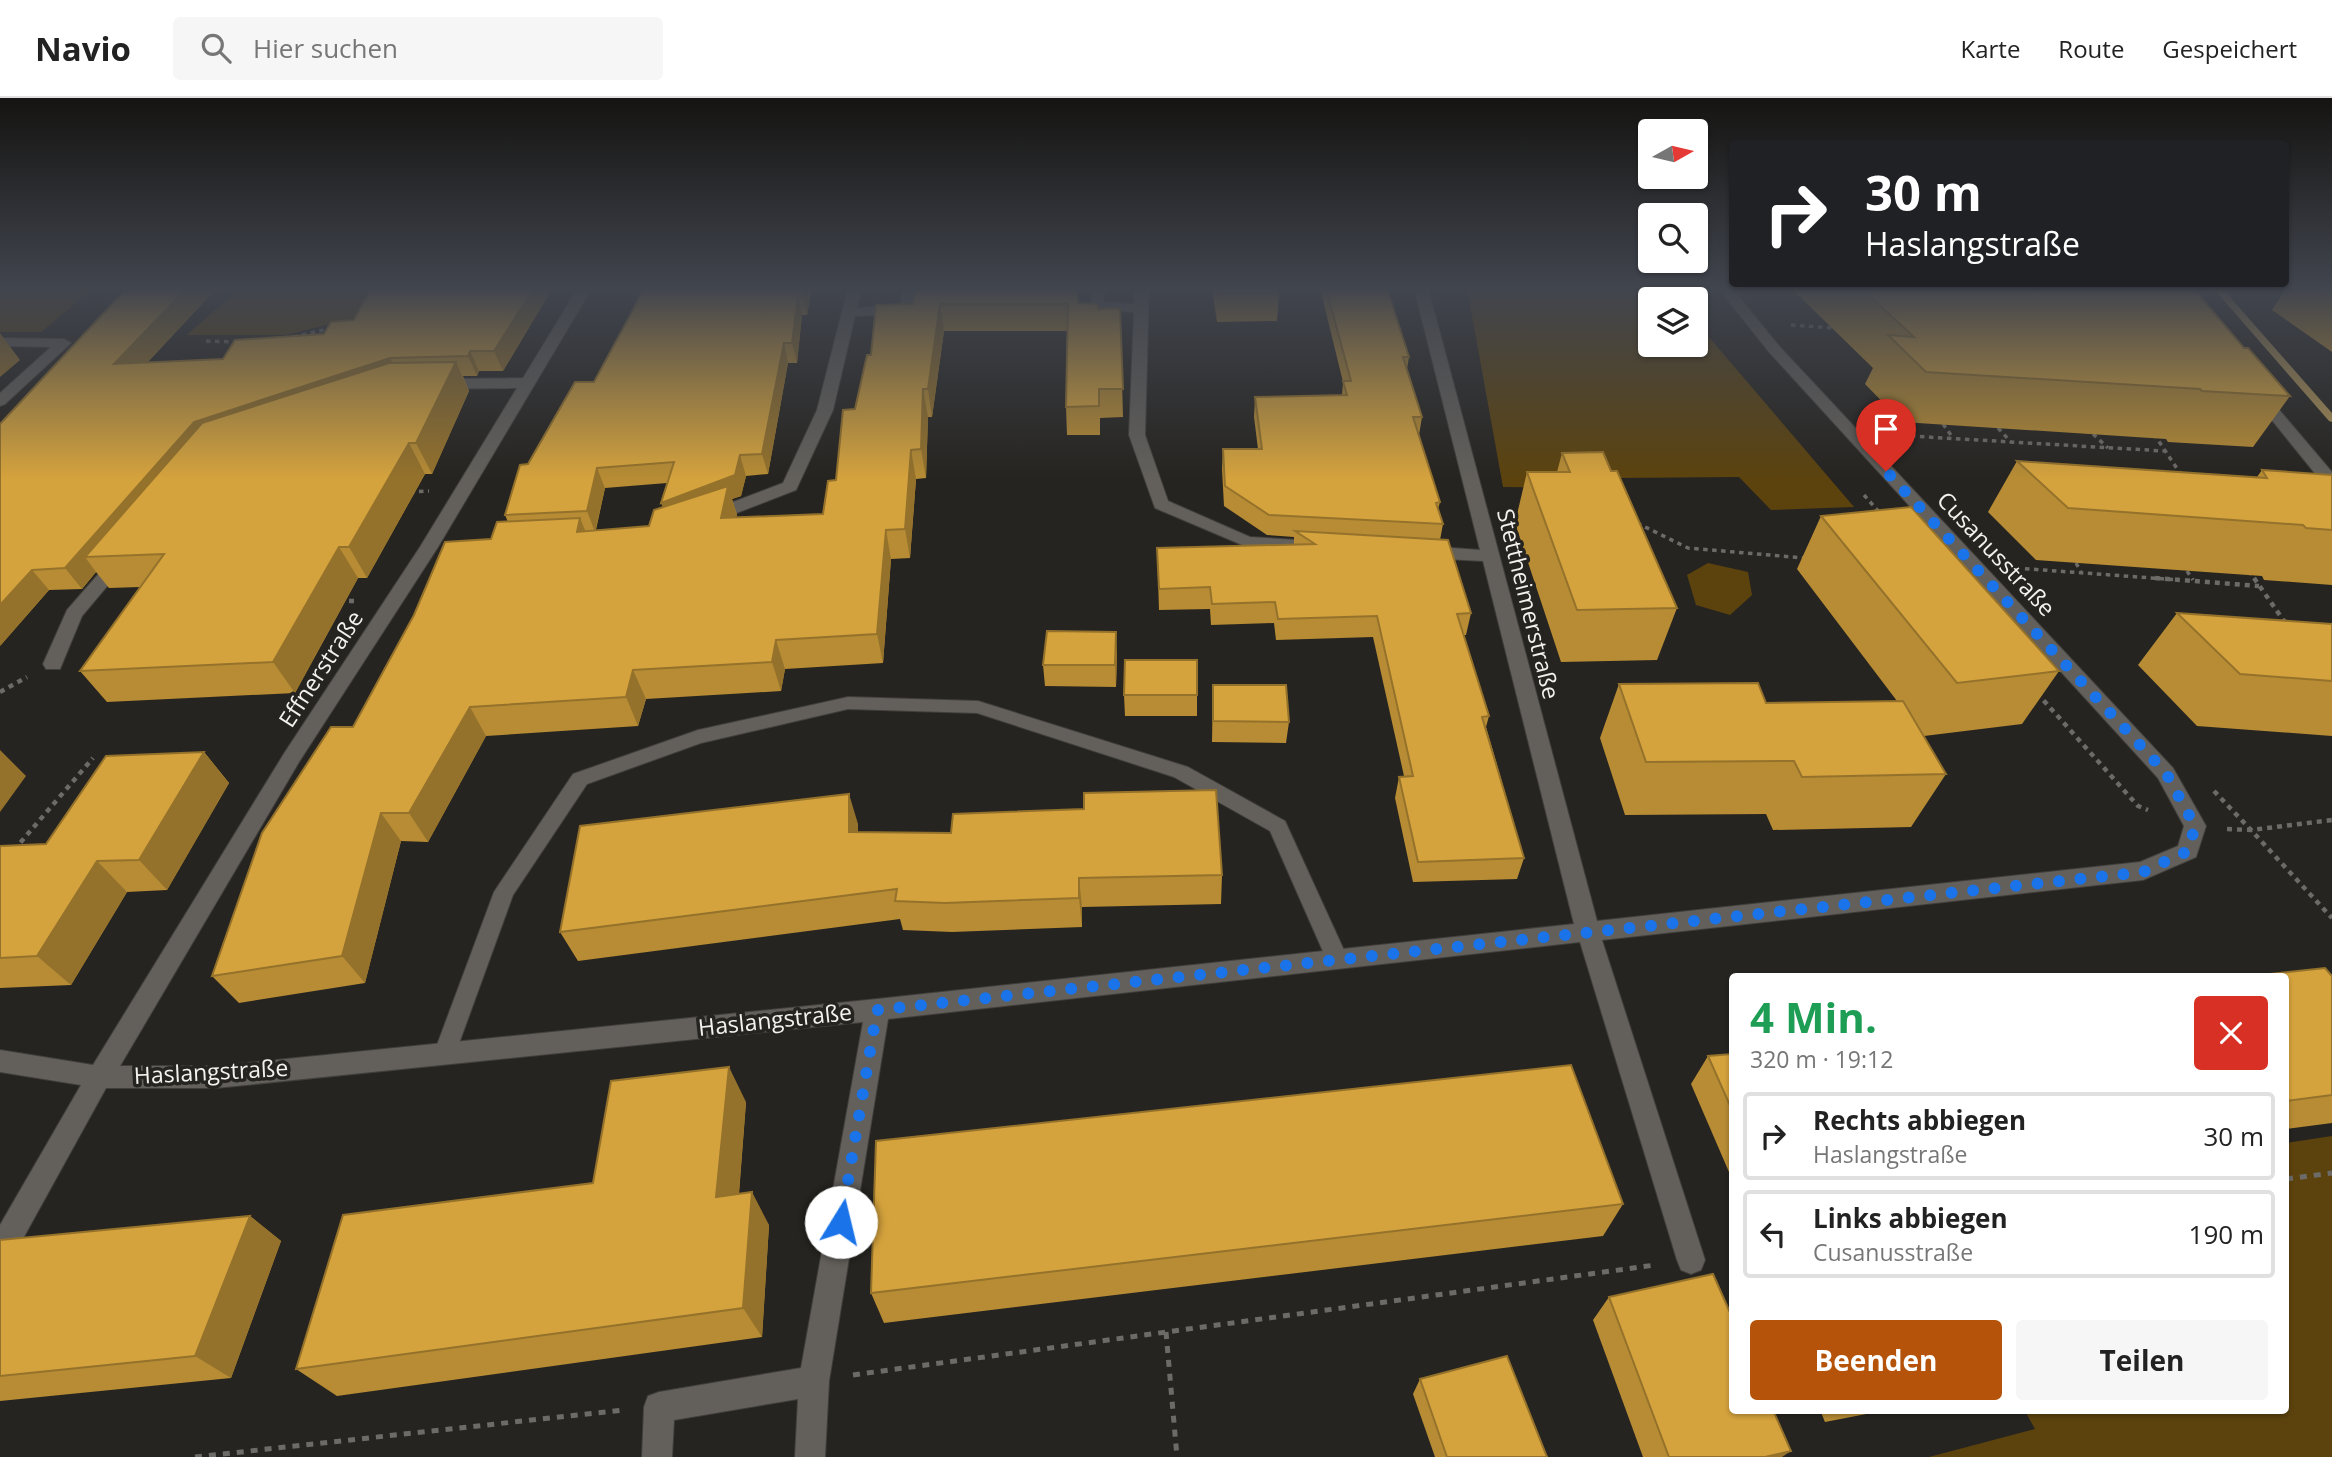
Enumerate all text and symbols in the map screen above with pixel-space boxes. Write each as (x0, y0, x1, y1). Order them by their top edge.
search box (173, 17, 663, 80)
text: Navio (35, 26, 131, 71)
icon: search (197, 29, 235, 67)
text: Hier suchen (253, 30, 398, 66)
text: Karte (1960, 32, 2020, 65)
text: Route (2058, 32, 2124, 65)
text: Gespeichert (2162, 32, 2297, 65)
north arrow (1638, 119, 1708, 189)
map controls (1638, 119, 1708, 357)
text: 30 m (1865, 159, 1982, 225)
icon: right (1750, 168, 1841, 259)
button: search (1638, 203, 1708, 273)
text: Haslangstraße (1865, 222, 2080, 265)
button: layers (1638, 287, 1708, 357)
pin (1856, 399, 1916, 471)
icon: arrive (1867, 410, 1905, 448)
street label: Cusanusstraße (1930, 484, 2063, 623)
street label: Stettheimerstraße (1490, 505, 1568, 702)
street label: Effnerstraße (270, 604, 370, 733)
text: 4 Min. (1750, 988, 1877, 1045)
street label: Haslangstraße (696, 995, 853, 1043)
button: close (2194, 996, 2268, 1070)
text: 320 m · 19:12 (1750, 1043, 1893, 1075)
street label: Haslangstraße (133, 1051, 289, 1091)
text: Rechts abbiegen (1813, 1102, 2026, 1138)
icon: right (1754, 1117, 1792, 1155)
text: 30 m (2203, 1118, 2264, 1154)
text: Haslangstraße (1813, 1138, 1967, 1170)
position arrow (804, 1185, 878, 1259)
text: Links abbiegen (1813, 1200, 2008, 1236)
icon: left (1754, 1215, 1792, 1253)
text: 190 m (2189, 1216, 2264, 1252)
text: Cusanusstraße (1813, 1236, 1973, 1268)
button: Beenden (1750, 1320, 2002, 1400)
button: Teilen (2016, 1320, 2268, 1400)

